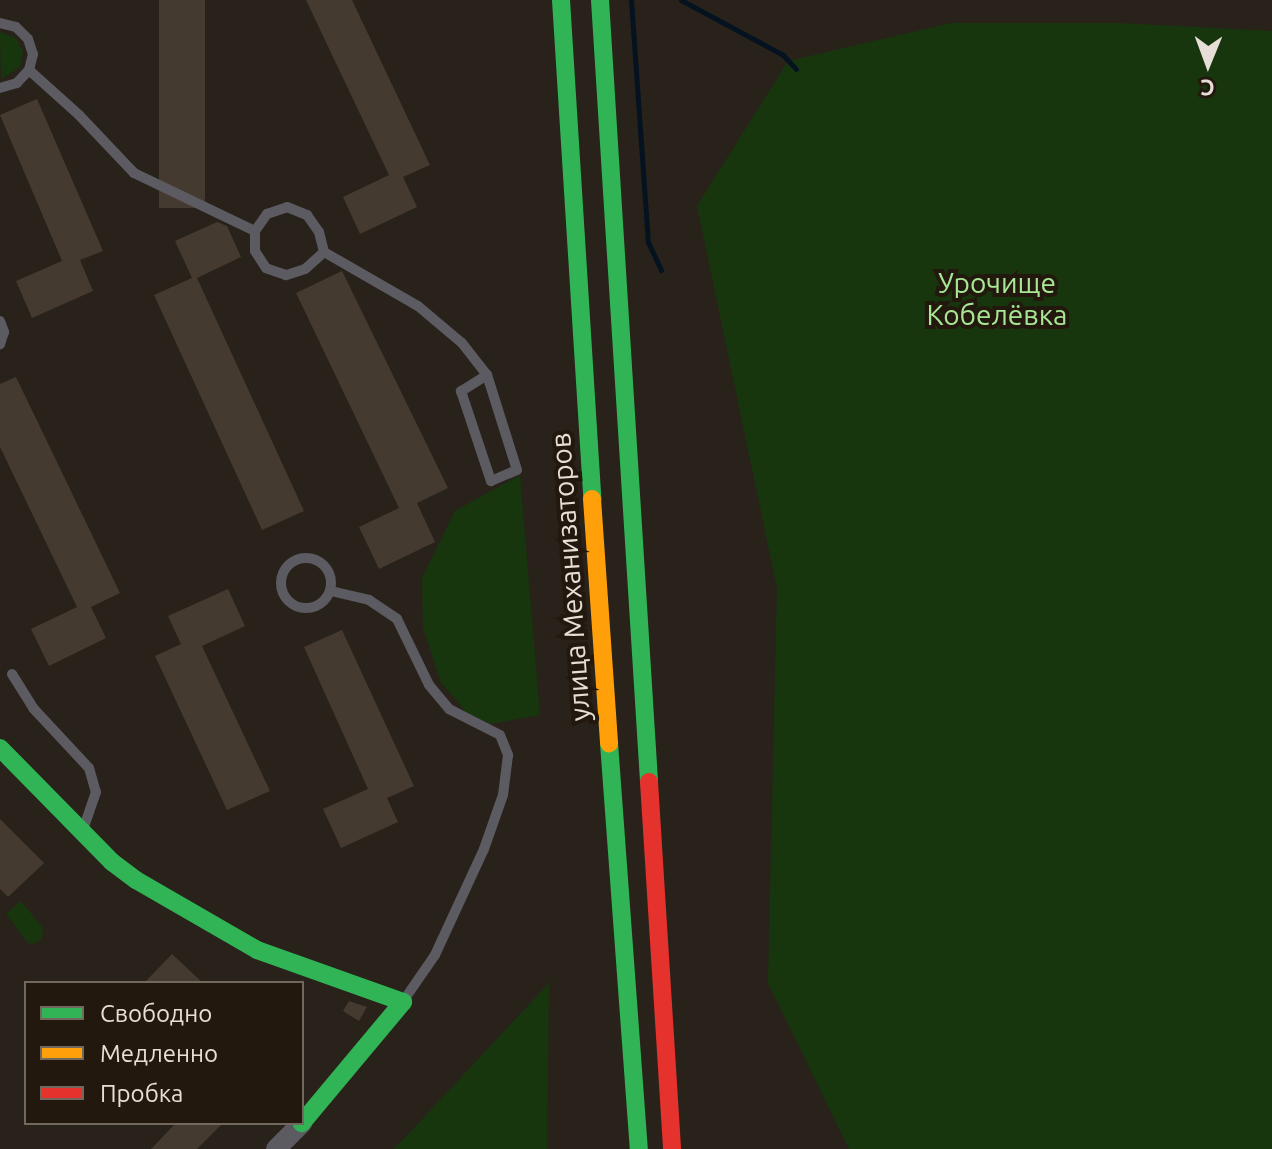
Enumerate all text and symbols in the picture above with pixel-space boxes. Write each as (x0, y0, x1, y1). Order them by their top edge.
north arrow (1168, 24, 1248, 104)
text: С (1200, 76, 1215, 101)
park label: Урочище Кобелёвка (926, 266, 1068, 332)
street label: улица Механизаторов (543, 432, 597, 722)
legend (24, 981, 304, 1125)
text: Свободно (100, 1000, 212, 1027)
text: Медленно (100, 1040, 218, 1067)
text: Пробка (100, 1080, 183, 1107)

